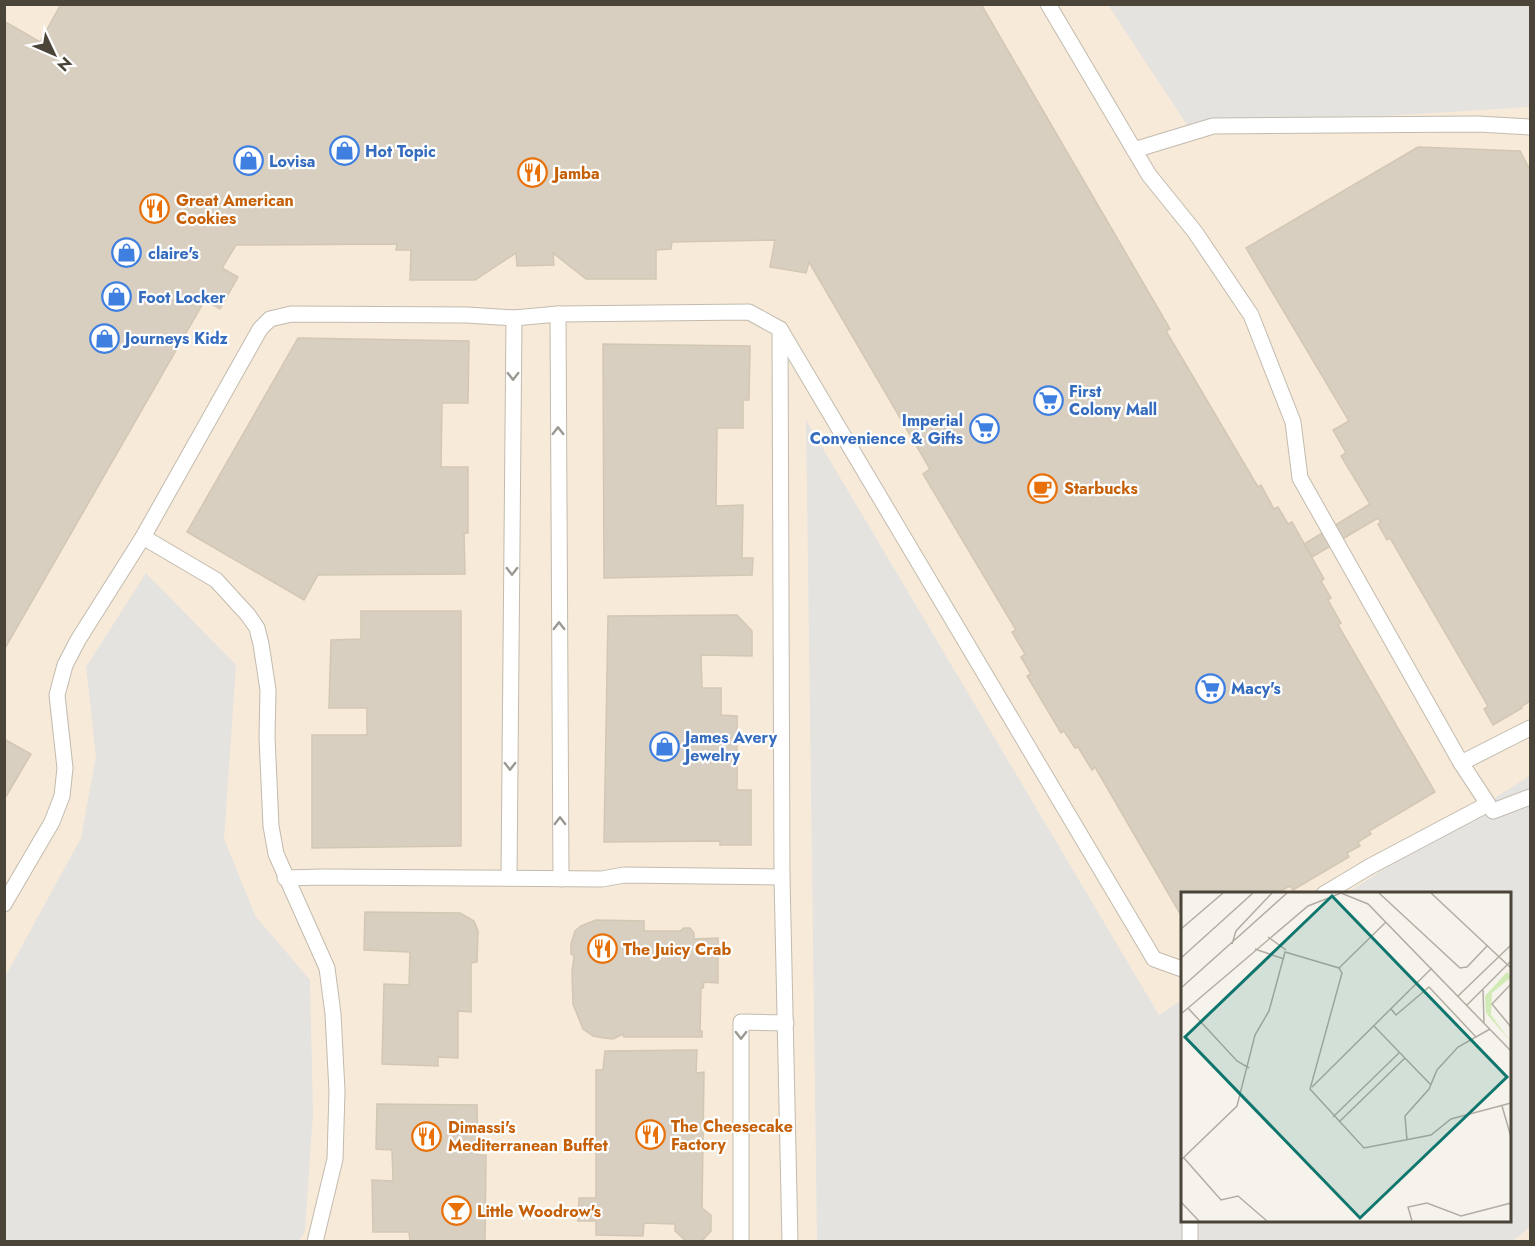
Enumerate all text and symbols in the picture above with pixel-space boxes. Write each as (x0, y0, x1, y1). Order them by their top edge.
north arrow (24, 24, 84, 84)
text: N (52, 52, 77, 77)
shop icon: Hot Topic (328, 135, 360, 167)
place label: Hot Topic (365, 140, 436, 163)
shop icon: Lovisa (232, 145, 264, 177)
place label: Lovisa (269, 150, 315, 173)
restaurant icon: Jamba (517, 157, 549, 189)
place label: Jamba (551, 162, 600, 185)
place label: Great American Cookies (176, 189, 294, 230)
restaurant icon: Great American Cookies (139, 193, 171, 225)
shop icon: claire's (111, 237, 143, 269)
place label: claire's (148, 242, 199, 265)
shop icon: Foot Locker (101, 281, 133, 313)
place label: Foot Locker (138, 286, 226, 309)
shop icon: Journeys Kidz (88, 322, 120, 354)
place label: Journeys Kidz (122, 327, 229, 350)
one-way arrow (507, 372, 519, 381)
place label: First Colony Mall (1069, 380, 1157, 421)
supermarket icon: First Colony Mall (1032, 384, 1064, 416)
place label: Imperial Convenience & Gifts (810, 409, 963, 450)
supermarket icon: Imperial Convenience & Gifts (968, 413, 1000, 445)
one-way arrow (552, 426, 564, 435)
cafe icon: Starbucks (1027, 472, 1059, 504)
place label: Starbucks (1064, 477, 1138, 500)
one-way arrow (506, 567, 518, 576)
one-way arrow (553, 621, 565, 630)
supermarket icon: Macy's (1194, 672, 1226, 704)
place label: Macy's (1231, 677, 1281, 700)
place label: James Avery Jewelry (682, 726, 778, 767)
shop icon: James Avery Jewelry (648, 730, 680, 762)
one-way arrow (504, 762, 516, 771)
one-way arrow (554, 816, 566, 825)
inset map (1181, 892, 1511, 1222)
restaurant icon: The Juicy Crab (586, 933, 618, 965)
place label: The Juicy Crab (623, 938, 731, 961)
one-way arrow (735, 1031, 747, 1040)
place label: The Cheesecake Factory (671, 1115, 793, 1156)
place label: Dimassi's Mediterranean Buffet (448, 1116, 609, 1157)
restaurant icon: The Cheesecake Factory (634, 1119, 666, 1151)
restaurant icon: Dimassi's Mediterranean Buffet (411, 1120, 443, 1152)
bar icon: Little Woodrow's (440, 1195, 472, 1227)
place label: Little Woodrow's (477, 1200, 601, 1223)

